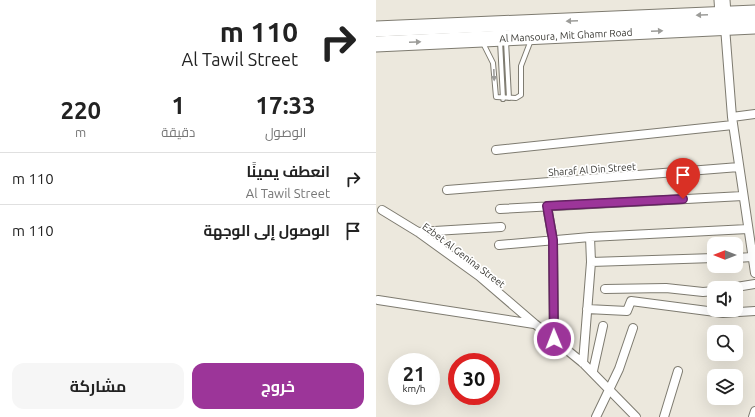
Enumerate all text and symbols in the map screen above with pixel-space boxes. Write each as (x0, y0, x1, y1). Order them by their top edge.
one-way arrow (695, 12, 708, 18)
text: 110 m (220, 16, 298, 47)
icon: right (312, 16, 364, 68)
one-way arrow (566, 17, 578, 24)
street label: Al Mansoura, Mit Ghamr Road (499, 27, 633, 44)
one-way arrow (651, 27, 663, 34)
one-way arrow (409, 39, 422, 45)
text: Al Tawil Street (181, 49, 298, 69)
one-way arrow (491, 69, 497, 82)
text: 1 (172, 92, 185, 119)
text: 17:33 (256, 92, 316, 119)
text: 220 (60, 97, 101, 124)
text: m (75, 125, 86, 139)
text: دقيقة (161, 125, 195, 139)
text: الوصول (265, 125, 306, 139)
pin (666, 158, 700, 199)
street label: Sharaf Al Din Street (548, 161, 636, 178)
text: انعطف يمينًا (246, 163, 330, 180)
icon: arrive (672, 164, 694, 186)
icon: right (342, 168, 364, 190)
text: 110 m (12, 170, 54, 187)
text: Al Tawil Street (246, 186, 330, 200)
icon: arrive (342, 220, 364, 242)
street label: Ezbet Al Genina Street (420, 221, 507, 290)
text: 110 m (12, 222, 54, 239)
text: الوصول إلى الوجهة (203, 222, 330, 239)
north arrow (707, 237, 743, 273)
map controls (707, 237, 743, 405)
button: sound (707, 281, 743, 317)
position arrow (533, 318, 575, 360)
button: search (707, 325, 743, 361)
speed limit sign: 30 (448, 353, 500, 405)
text: 21 (403, 362, 425, 385)
button: مشاركة (12, 363, 184, 409)
button: خروج (192, 363, 364, 409)
button: layers (707, 369, 743, 405)
text: km/h (402, 383, 426, 394)

